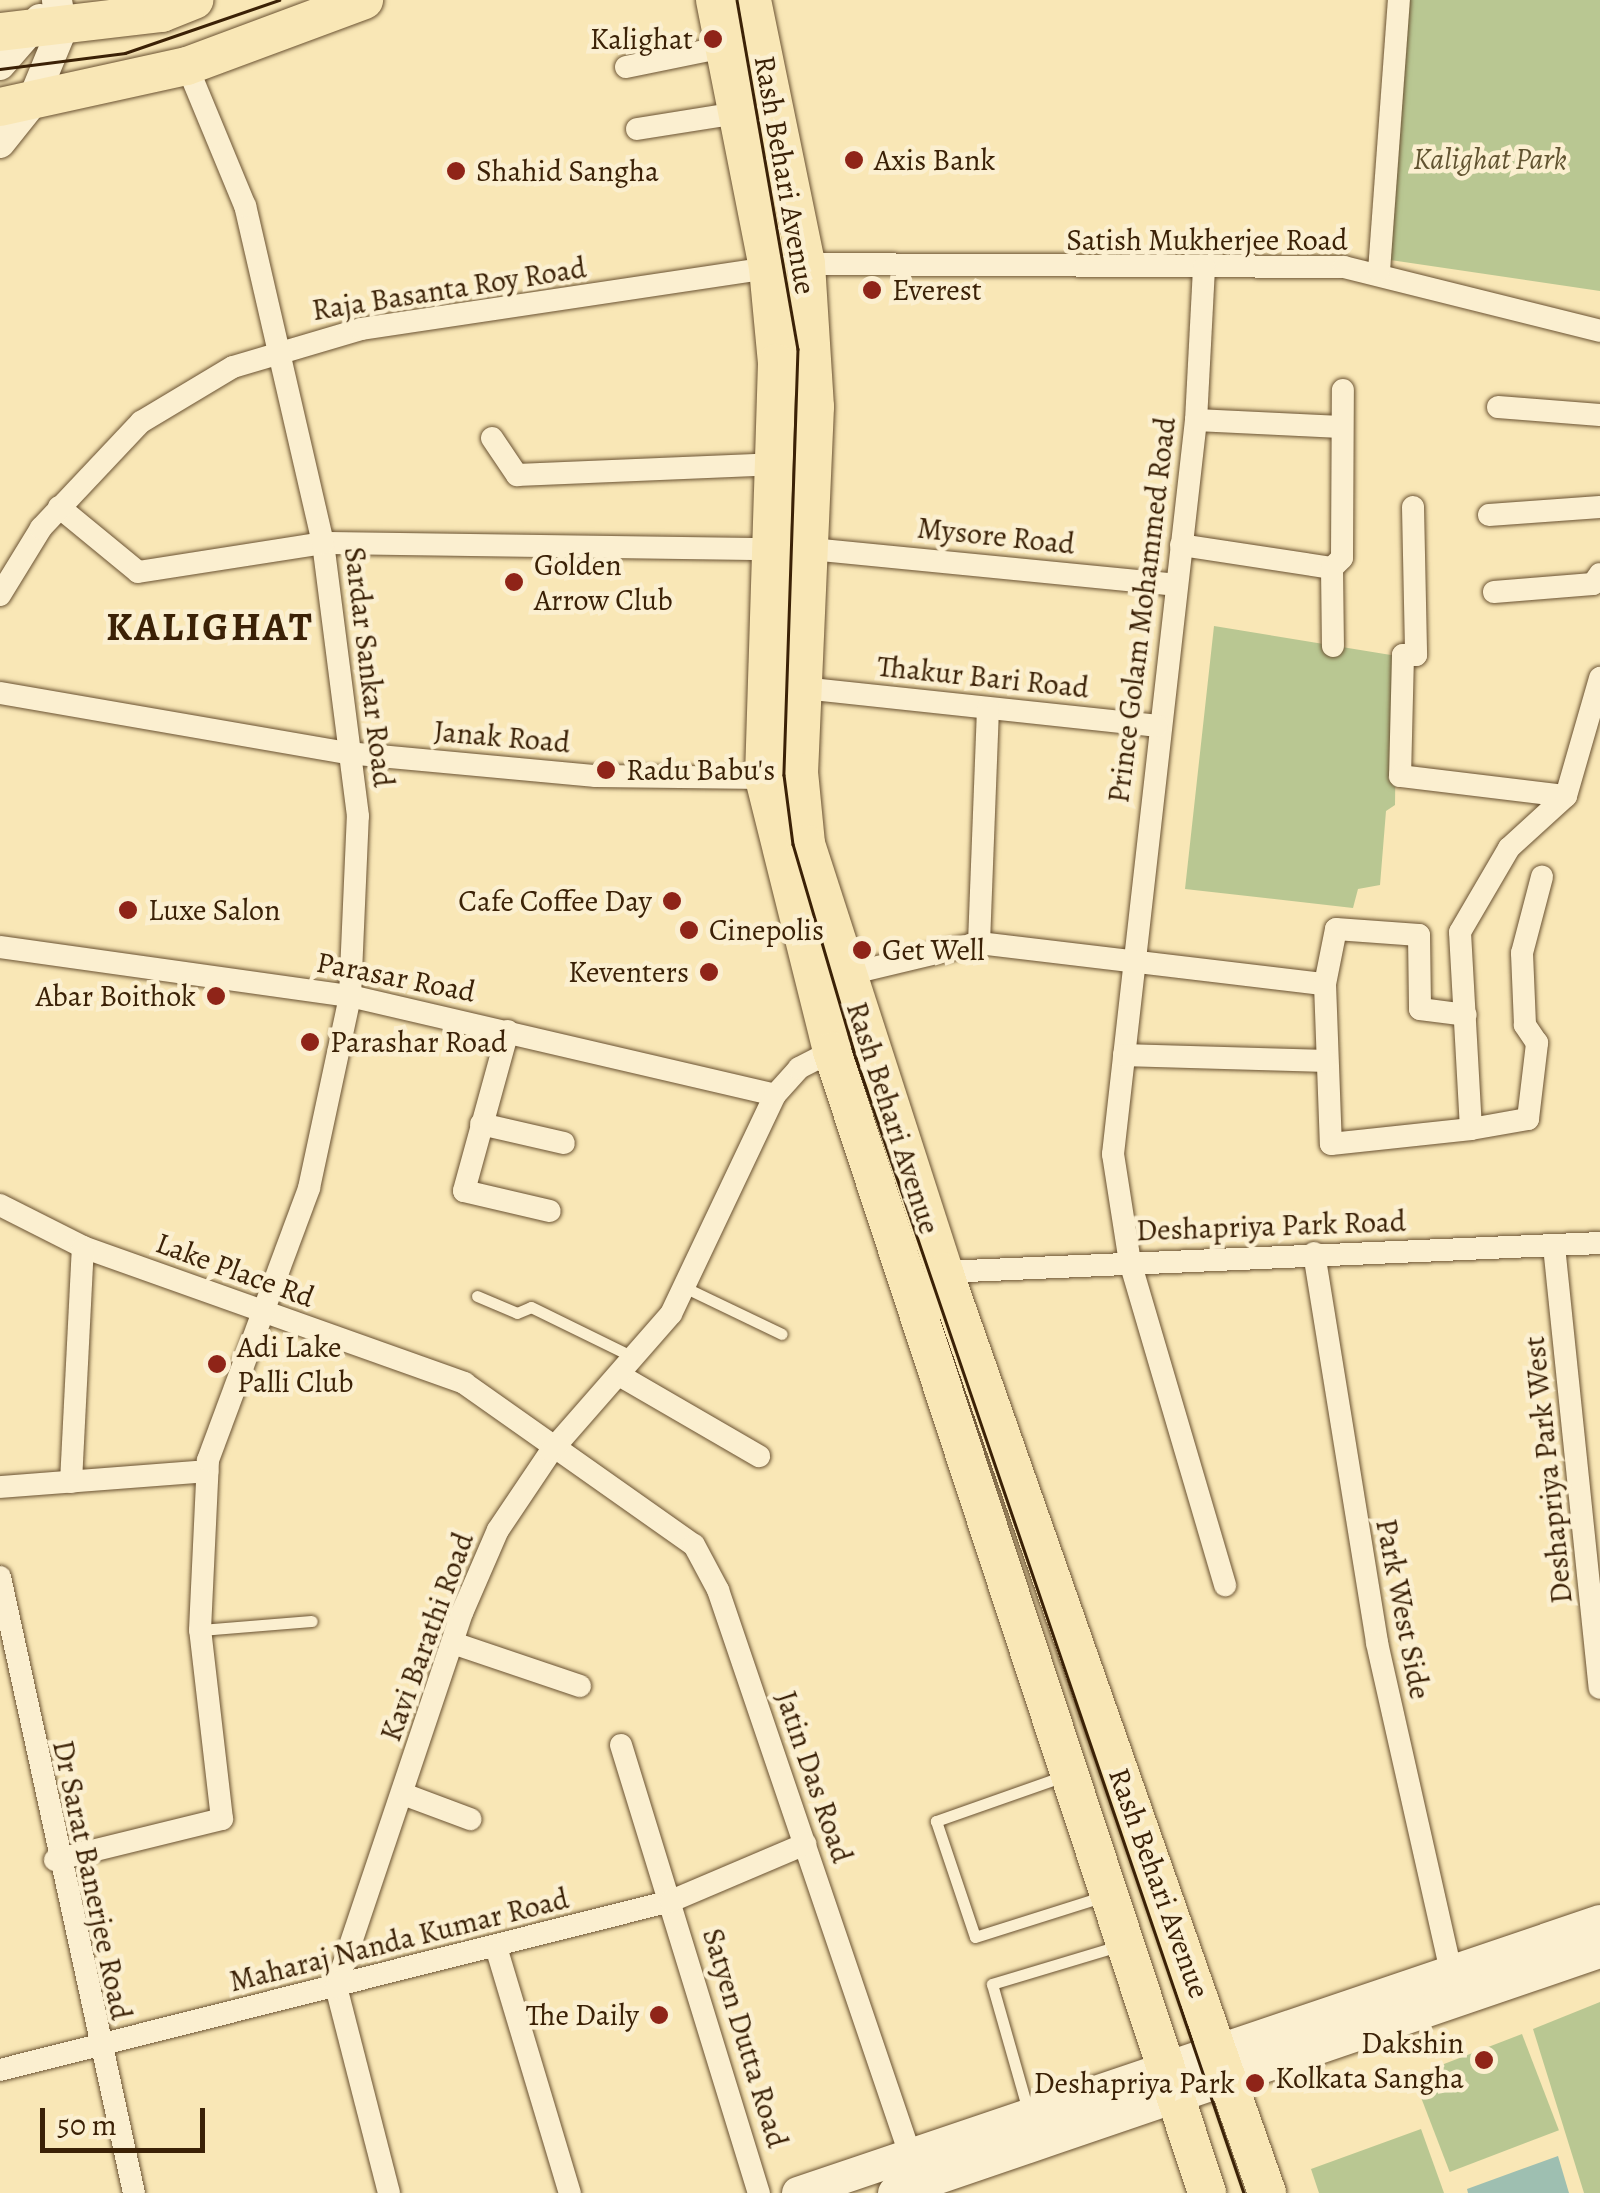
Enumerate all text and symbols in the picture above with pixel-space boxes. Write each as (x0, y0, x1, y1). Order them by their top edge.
place label: Kalighat (590, 21, 693, 57)
marker: Kalighat (702, 28, 724, 50)
street label: Rash Behari Avenue (746, 53, 824, 297)
park label: Kalighat Park (1413, 141, 1567, 177)
place label: Axis Bank (874, 142, 995, 178)
marker: Axis Bank (843, 149, 865, 171)
place label: Shahid Sangha (476, 153, 659, 189)
marker: Shahid Sangha (445, 160, 467, 182)
street label: Satish Mukherjee Road (1066, 222, 1348, 258)
street label: Raja Basanta Roy Road (309, 250, 589, 328)
place label: Everest (892, 272, 982, 308)
marker: Everest (861, 279, 883, 301)
street label: Prince Golam Mohammed Road (1100, 415, 1184, 805)
street label: Mysore Road (915, 510, 1077, 562)
street label: Sardar Sankar Road (336, 545, 402, 789)
place label: Golden Arrow Club (534, 547, 673, 618)
marker: Golden Arrow Club (503, 571, 525, 593)
district label: KALIGHAT (106, 603, 314, 651)
street label: Thakur Bari Road (875, 648, 1091, 706)
street label: Janak Road (432, 713, 572, 761)
place label: Radu Babu's (626, 752, 775, 788)
marker: Radu Babu's (595, 759, 617, 781)
place label: Cafe Coffee Day (458, 883, 652, 919)
marker: Cafe Coffee Day (661, 890, 683, 912)
place label: Luxe Salon (148, 892, 280, 928)
marker: Luxe Salon (117, 899, 139, 921)
place label: Cinepolis (709, 912, 824, 948)
marker: Cinepolis (678, 919, 700, 941)
place label: Get Well (882, 932, 984, 968)
marker: Get Well (851, 939, 873, 961)
street label: Parasar Road (314, 944, 478, 1010)
place label: Keventers (568, 954, 689, 990)
marker: Keventers (698, 961, 720, 983)
place label: Abar Boithok (36, 978, 196, 1014)
marker: Abar Boithok (205, 985, 227, 1007)
street label: Rash Behari Avenue (838, 997, 948, 1239)
place label: Parashar Road (330, 1024, 507, 1060)
marker: Parashar Road (299, 1031, 321, 1053)
street label: Deshapriya Park Road (1135, 1203, 1407, 1249)
street label: Lake Place Rd (151, 1225, 319, 1315)
place label: Adi Lake Palli Club (237, 1329, 354, 1400)
street label: Deshapriya Park West (1516, 1335, 1580, 1605)
marker: Adi Lake Palli Club (206, 1353, 228, 1375)
street label: Park West Side (1368, 1516, 1438, 1702)
street label: Kavi Barathi Road (373, 1528, 481, 1746)
street label: Jatin Das Road (768, 1686, 860, 1868)
street label: Dr Sarat Banerjee Road (45, 1737, 139, 2023)
street label: Rash Behari Avenue (1101, 1763, 1217, 2003)
street label: Maharaj Nanda Kumar Road (226, 1880, 572, 2000)
street label: Satyen Dutta Road (695, 1924, 795, 2152)
place label: The Daily (526, 1997, 639, 2033)
marker: The Daily (648, 2004, 670, 2026)
place label: Dakshin Kolkata Sangha (1275, 2025, 1464, 2096)
marker: Dakshin Kolkata Sangha (1473, 2049, 1495, 2071)
place label: Deshapriya Park (1033, 2065, 1235, 2101)
marker: Deshapriya Park (1244, 2072, 1266, 2094)
scale bar (45, 2088, 210, 2150)
text: 50 m (57, 2105, 117, 2145)

